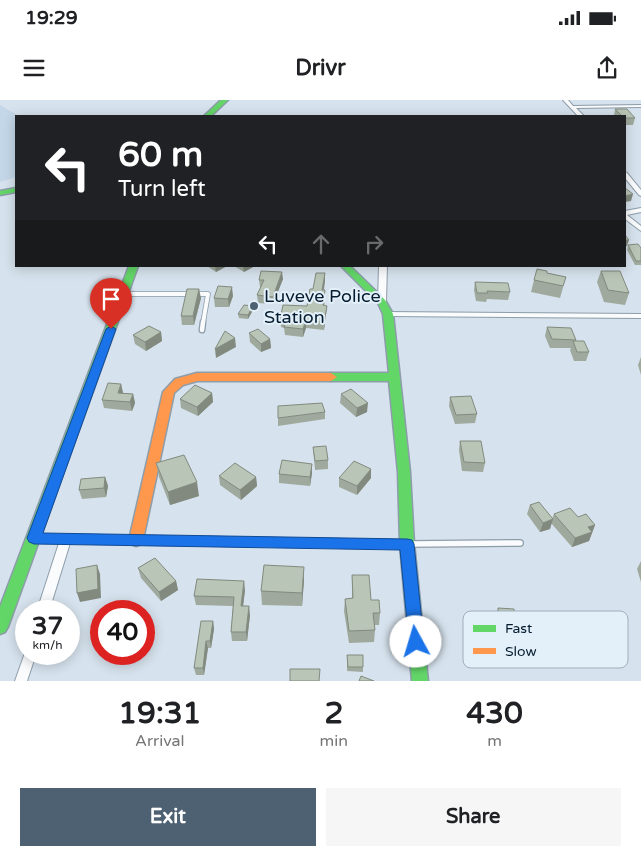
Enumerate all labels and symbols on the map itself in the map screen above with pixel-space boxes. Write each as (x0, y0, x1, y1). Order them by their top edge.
pin (90, 278, 132, 329)
place label: Luveve Police Station (264, 285, 381, 328)
marker: Luveve Police Station (248, 300, 260, 312)
speed limit sign: 40 (90, 600, 155, 665)
legend (463, 611, 628, 668)
position arrow (389, 615, 441, 667)
text: Fast (505, 620, 533, 637)
text: Slow (505, 643, 537, 660)

